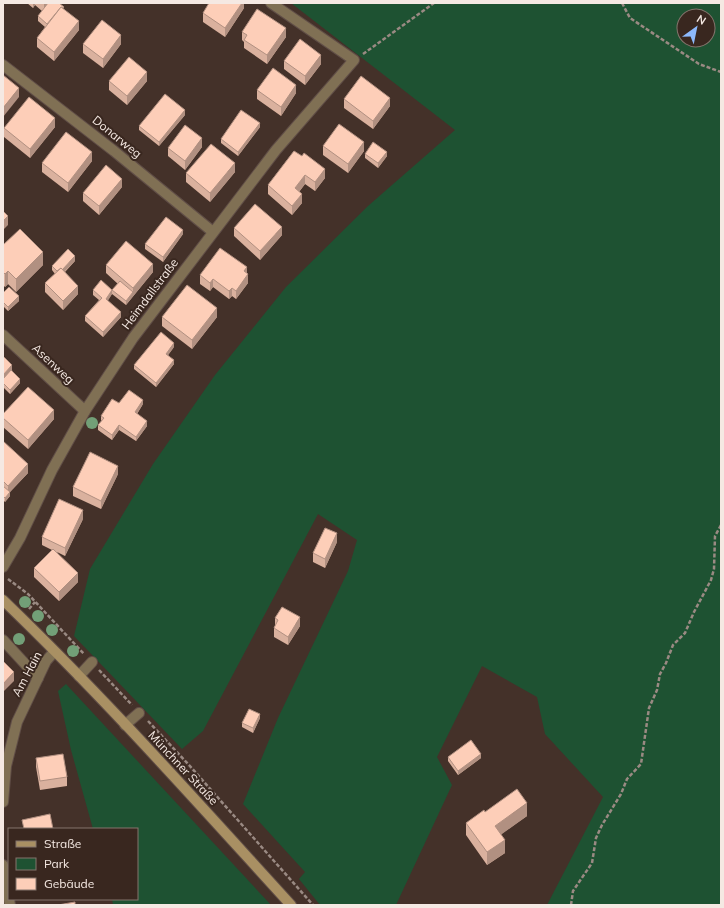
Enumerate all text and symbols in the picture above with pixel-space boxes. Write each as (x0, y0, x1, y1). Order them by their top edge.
north arrow (676, 8, 716, 48)
text: N (694, 11, 709, 28)
street label: Donarweg (90, 112, 145, 161)
street label: Heimdallstraße (118, 255, 181, 332)
street label: Asenweg (29, 340, 78, 387)
street label: Am Hain (8, 649, 45, 699)
street label: Münchner Straße (145, 728, 221, 808)
legend (8, 828, 138, 900)
text: Straße (44, 836, 81, 851)
text: Park (44, 856, 70, 871)
text: Gebäude (44, 876, 94, 891)

